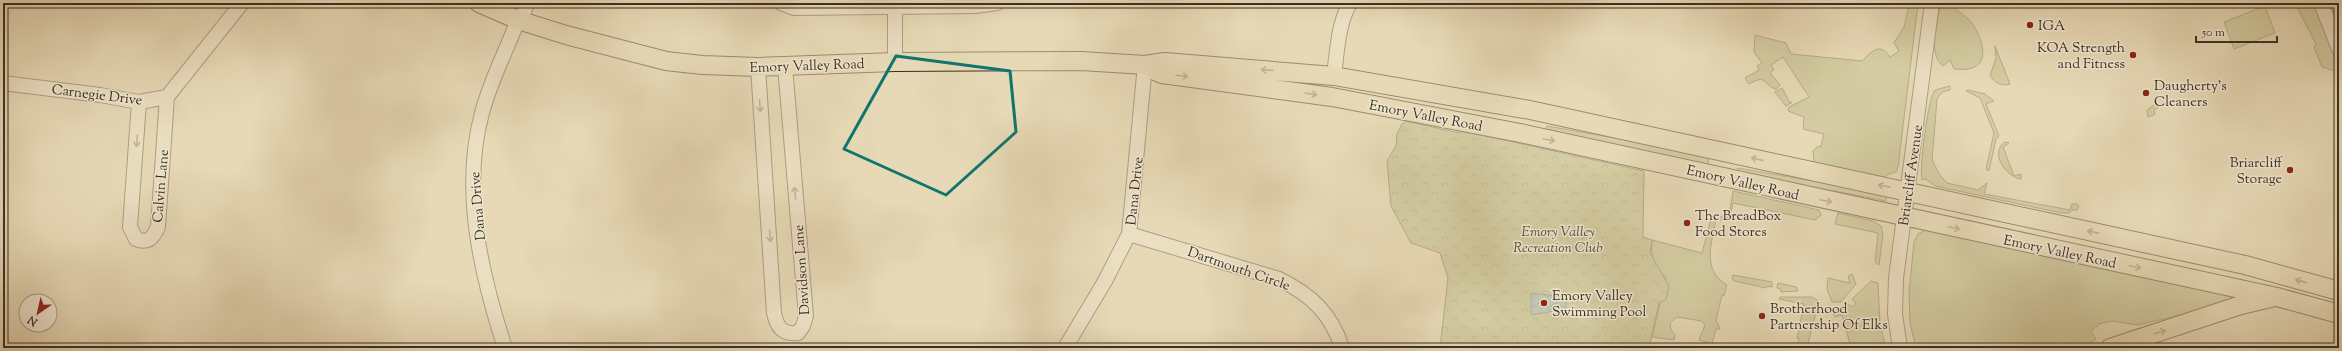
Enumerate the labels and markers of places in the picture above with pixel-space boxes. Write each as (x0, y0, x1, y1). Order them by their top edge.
place label: IGA (2038, 17, 2066, 37)
marker: IGA (2025, 20, 2035, 30)
place label: KOA Strength and Fitness (2037, 39, 2125, 75)
marker: KOA Strength and Fitness (2128, 50, 2138, 60)
place label: Daugherty's Cleaners (2154, 77, 2227, 113)
marker: Daugherty's Cleaners (2141, 88, 2151, 98)
place label: Briarcliff Storage (2230, 154, 2283, 190)
marker: Briarcliff Storage (2285, 165, 2295, 175)
place label: The BreadBox Food Stores (1695, 207, 1782, 243)
marker: The BreadBox Food Stores (1682, 218, 1692, 228)
place label: Emory Valley Swimming Pool (1552, 287, 1646, 323)
marker: Emory Valley Swimming Pool (1539, 298, 1549, 308)
place label: Brotherhood Partnership Of Elks (1770, 300, 1888, 336)
marker: Brotherhood Partnership Of Elks (1757, 311, 1767, 321)

